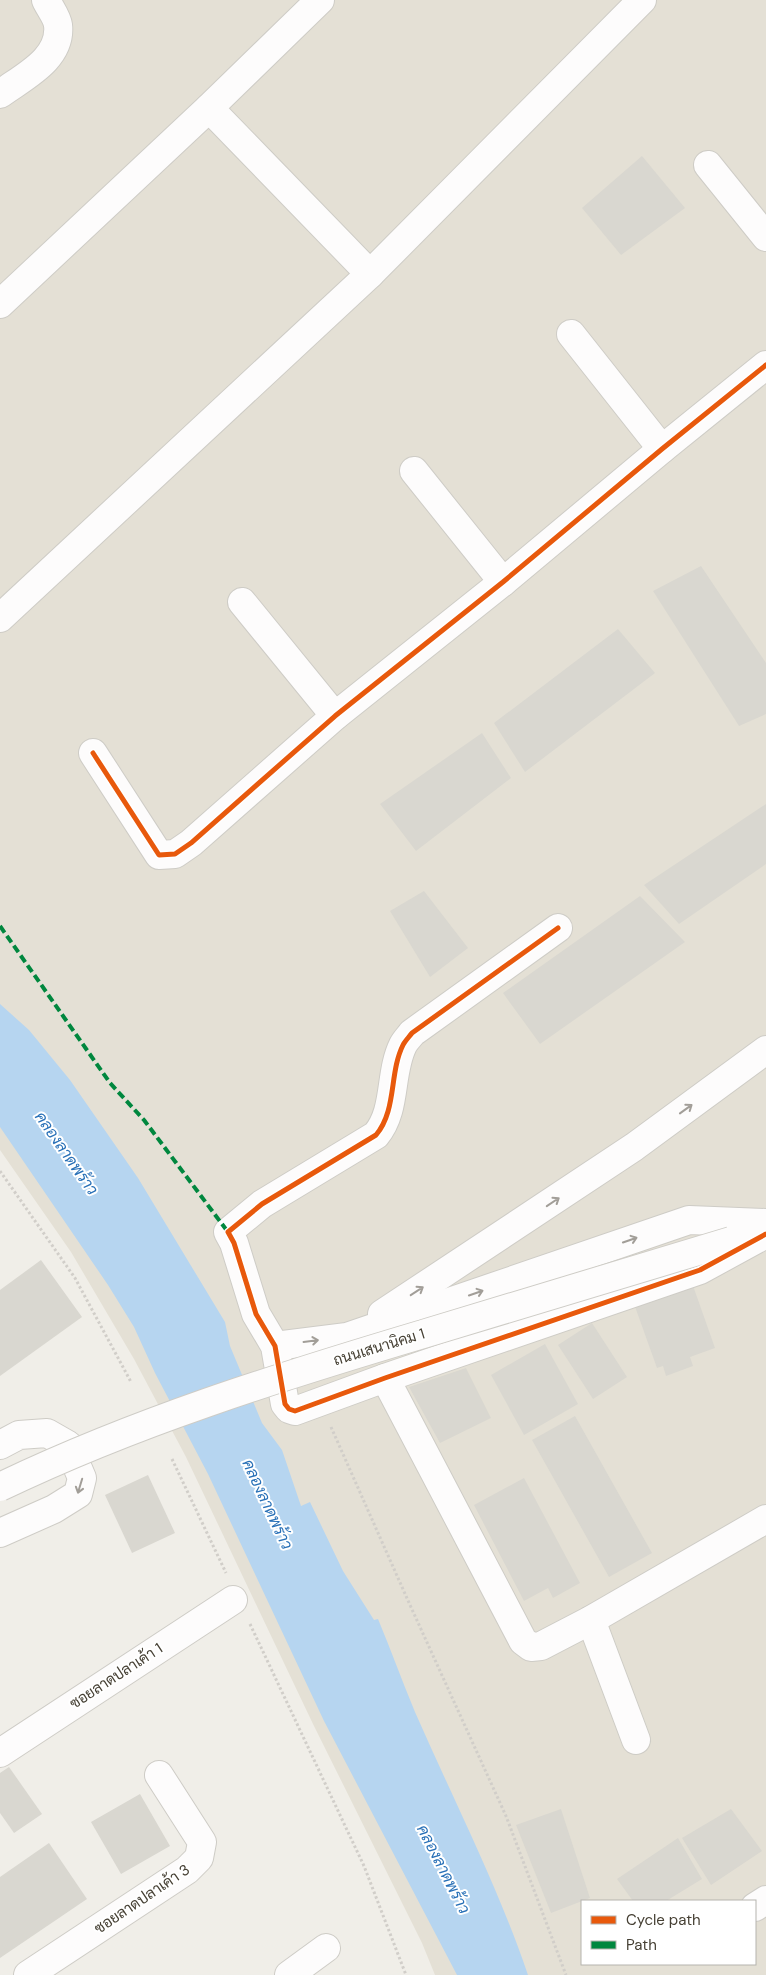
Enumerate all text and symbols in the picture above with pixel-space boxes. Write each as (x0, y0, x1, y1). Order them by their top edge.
one-way arrow (679, 1104, 693, 1114)
water label: คลองลาดพร้าว (30, 1107, 104, 1199)
one-way arrow (545, 1196, 559, 1206)
one-way arrow (621, 1235, 637, 1245)
one-way arrow (410, 1286, 424, 1296)
one-way arrow (468, 1288, 483, 1297)
street label: ถนนเสนานิคม 1 (331, 1324, 427, 1370)
one-way arrow (302, 1336, 318, 1346)
water label: คลองลาดพร้าว (237, 1455, 299, 1553)
one-way arrow (74, 1478, 84, 1494)
street label: ซอยลาดปลาเค้า 1 (66, 1638, 166, 1714)
water label: คลองลาดพร้าว (412, 1821, 476, 1917)
street label: ซอยลาดปลาเค้า 3 (90, 1860, 194, 1938)
legend (581, 1900, 756, 1965)
text: Cycle path (626, 1910, 701, 1930)
text: Path (626, 1935, 657, 1955)

